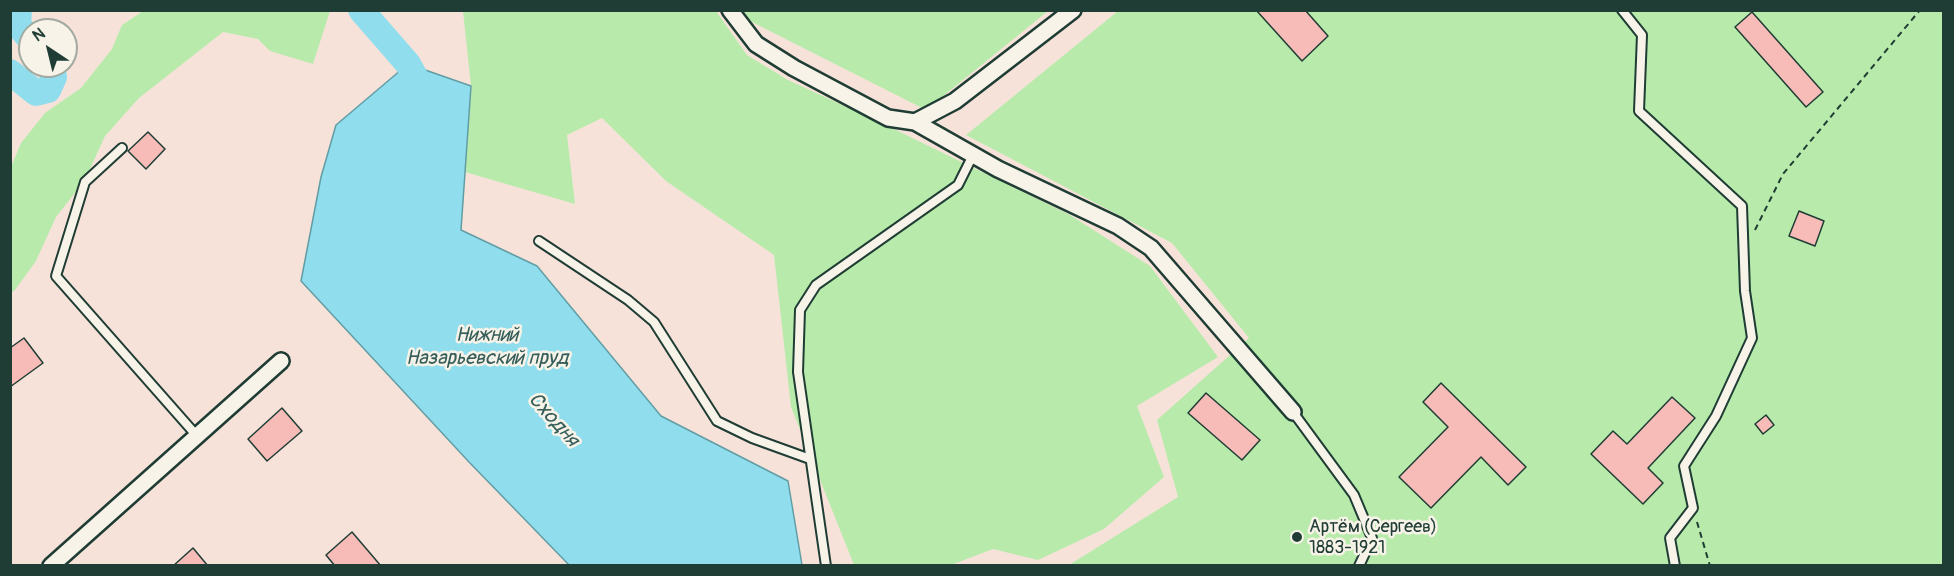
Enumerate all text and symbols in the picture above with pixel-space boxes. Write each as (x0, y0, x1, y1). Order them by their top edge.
north arrow (18, 18, 78, 78)
text: N (29, 24, 49, 46)
water label: Нижний Назарьевский пруд (406, 324, 568, 371)
water label: Сходня (523, 388, 583, 452)
place label: Артём (Сергеев) 1883-1921 (1309, 516, 1437, 558)
marker: Артём (Сергеев) 1883-1921 (1290, 530, 1304, 544)

